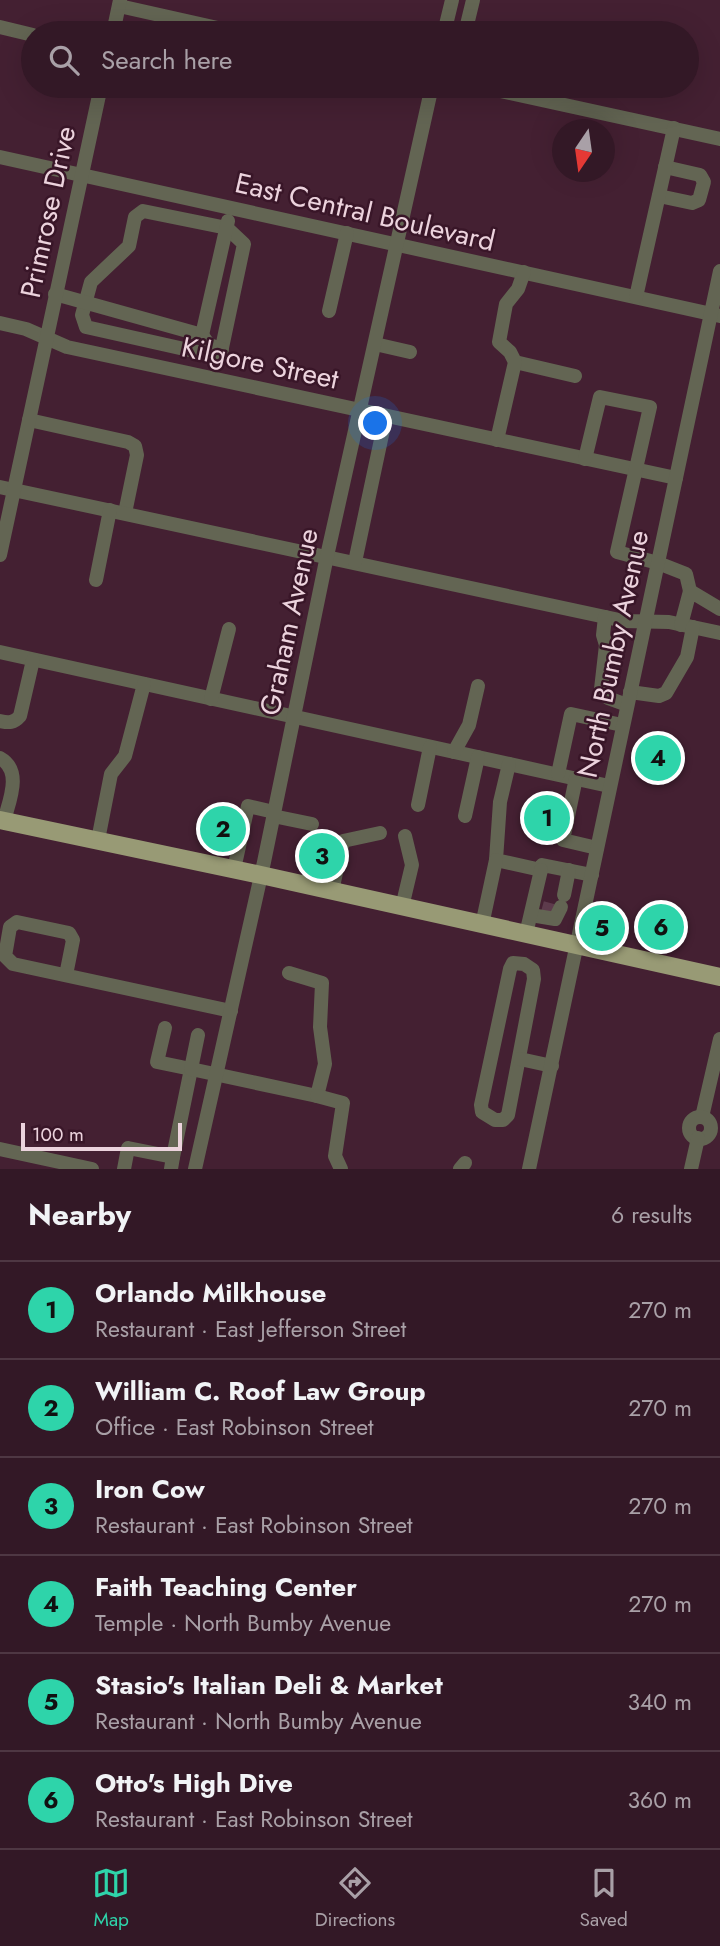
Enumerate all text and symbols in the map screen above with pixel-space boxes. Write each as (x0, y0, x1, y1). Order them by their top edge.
search box (21, 21, 699, 98)
icon: search (45, 41, 83, 79)
text: Search here (101, 41, 233, 79)
north arrow (552, 119, 615, 182)
street label: Primrose Drive (10, 122, 86, 302)
street label: East Central Boulevard (231, 162, 499, 262)
street label: Kilgore Street (178, 326, 343, 400)
your location (358, 406, 392, 440)
street label: Graham Avenue (249, 525, 329, 719)
street label: North Bumby Avenue (567, 526, 659, 782)
pin: 4 (635, 732, 681, 784)
pin: 1 (524, 792, 570, 844)
pin: 2 (200, 803, 246, 855)
pin: 3 (299, 830, 345, 882)
pin: 6 (638, 901, 684, 953)
pin: 5 (579, 902, 625, 954)
scale bar (21, 1120, 182, 1152)
text: 100 m (32, 1121, 84, 1148)
text: Nearby (28, 1193, 131, 1236)
text: 6 results (611, 1198, 692, 1232)
text: Orlando Milkhouse (95, 1274, 326, 1312)
text: 1 (45, 1293, 57, 1327)
text: 270 m (628, 1293, 692, 1327)
text: Restaurant · East Jefferson Street (95, 1312, 406, 1346)
text: William C. Roof Law Group (95, 1372, 425, 1410)
text: 2 (43, 1391, 59, 1425)
text: 270 m (628, 1391, 692, 1425)
text: Office · East Robinson Street (95, 1410, 374, 1444)
text: Iron Cow (95, 1470, 205, 1508)
text: 3 (44, 1489, 58, 1523)
text: 270 m (628, 1489, 692, 1523)
text: Restaurant · East Robinson Street (95, 1508, 413, 1542)
text: Faith Teaching Center (95, 1568, 357, 1606)
text: 4 (43, 1587, 59, 1621)
text: 270 m (628, 1587, 692, 1621)
text: Temple · North Bumby Avenue (95, 1606, 391, 1640)
text: Stasio's Italian Deli & Market (95, 1666, 443, 1704)
text: 5 (44, 1685, 58, 1719)
text: 340 m (627, 1685, 692, 1719)
text: Restaurant · North Bumby Avenue (95, 1704, 422, 1738)
text: Otto's High Dive (95, 1764, 293, 1802)
text: 6 (43, 1783, 59, 1817)
text: 360 m (628, 1783, 692, 1817)
text: Restaurant · East Robinson Street (95, 1802, 413, 1836)
tab: Map (92, 1864, 130, 1933)
tab: Directions (315, 1864, 395, 1933)
tab: Saved (580, 1864, 628, 1933)

